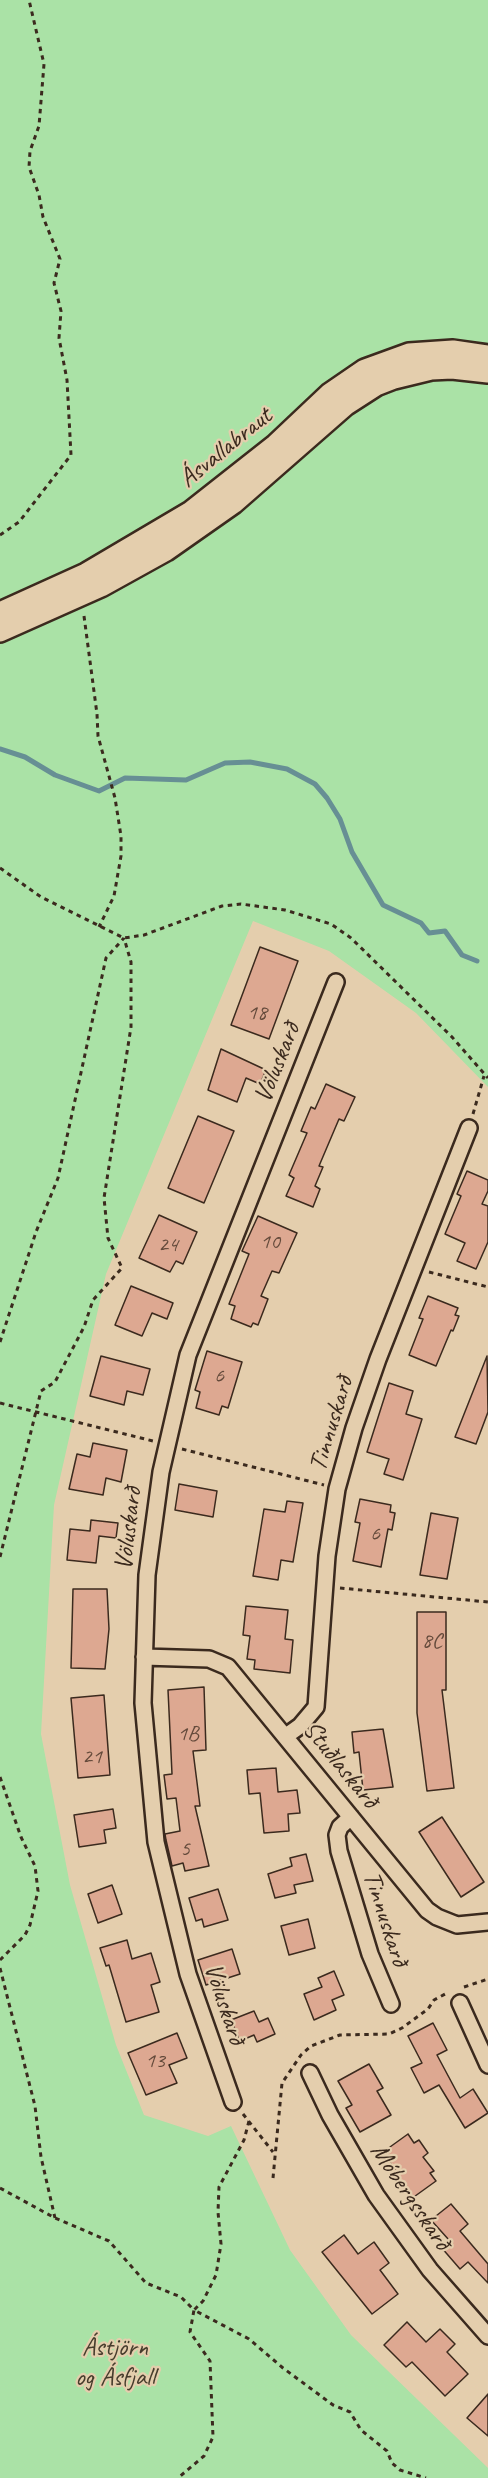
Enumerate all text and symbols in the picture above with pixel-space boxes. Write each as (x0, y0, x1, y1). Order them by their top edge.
street label: Ásvallabraut (173, 401, 279, 495)
house number: 18 (247, 1000, 267, 1026)
street label: Völuskarð (248, 1019, 308, 1107)
house number: 10 (260, 1229, 280, 1255)
house number: 24 (158, 1232, 178, 1258)
house number: 6 (214, 1363, 224, 1389)
street label: Tinnuskarð (303, 1373, 361, 1475)
street label: Völuskarð (108, 1486, 150, 1572)
house number: 6 (370, 1521, 380, 1547)
house number: 8C (422, 1628, 442, 1654)
street label: Stuðlaskarð (295, 1715, 385, 1815)
house number: 1B (177, 1721, 199, 1747)
house number: 21 (82, 1744, 102, 1770)
house number: 5 (180, 1836, 190, 1862)
street label: Tinnuskarð (355, 1868, 415, 1970)
street label: Völuskarð (196, 1960, 252, 2048)
house number: 13 (145, 2048, 165, 2074)
street label: Móbergsskarð (363, 2138, 457, 2256)
park label: Ástjörn og Ásfjall (75, 2332, 155, 2394)

